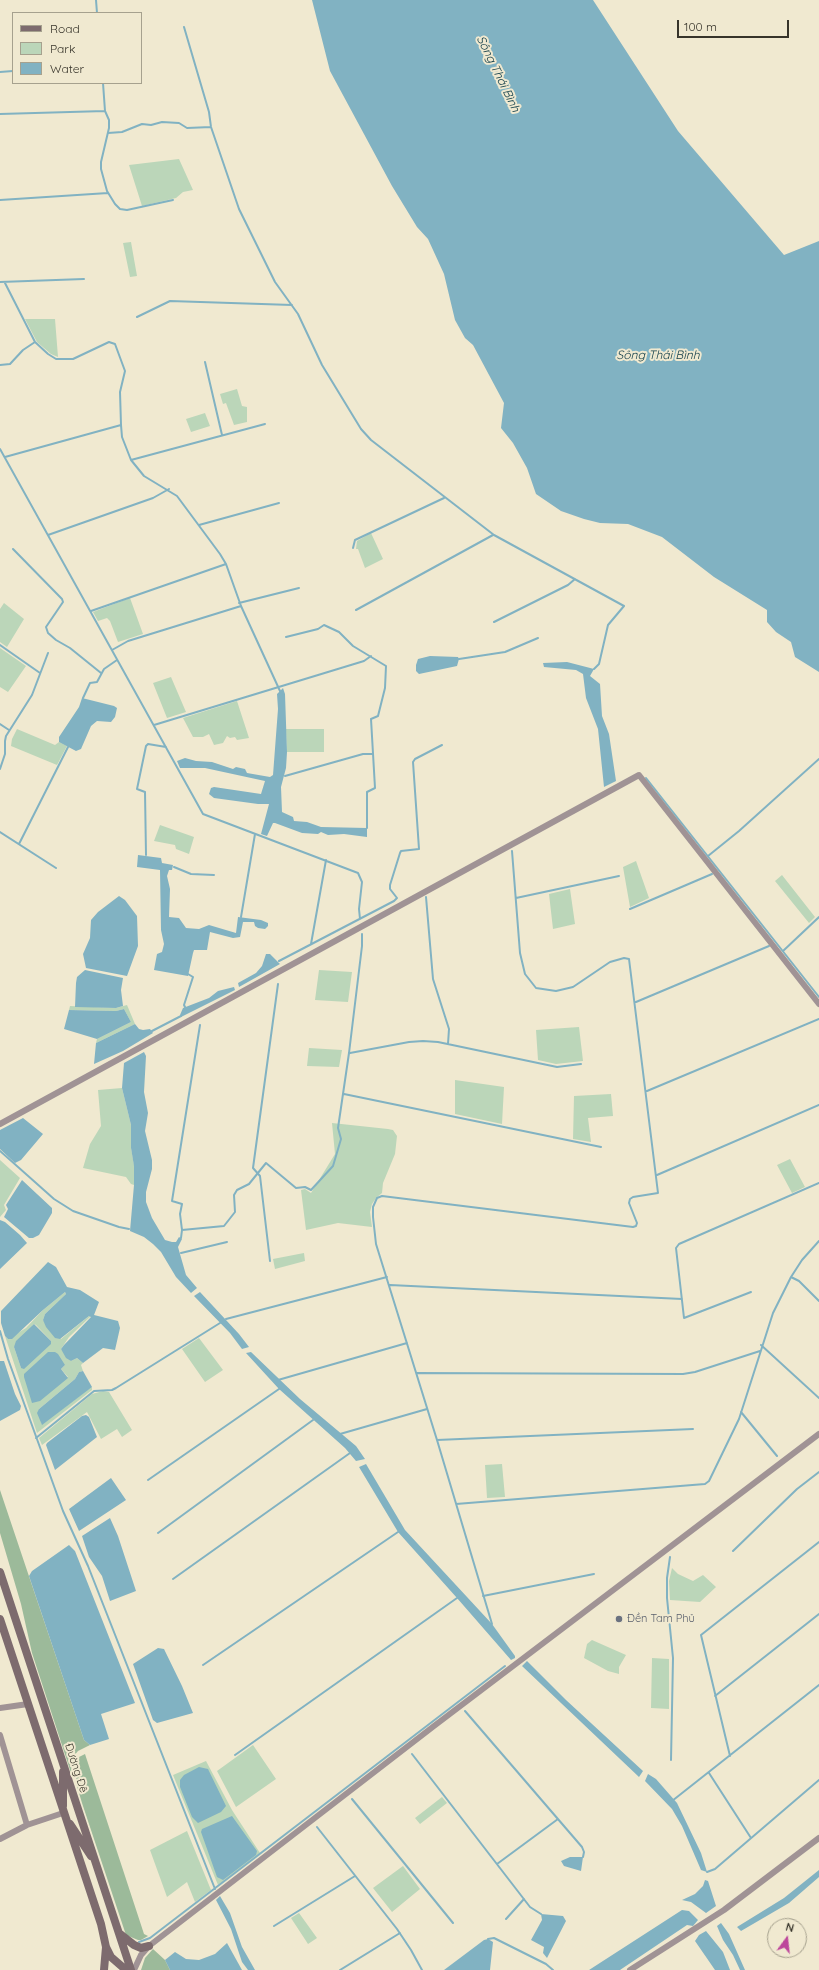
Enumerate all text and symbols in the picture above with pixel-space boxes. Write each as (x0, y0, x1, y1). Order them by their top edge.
legend (12, 12, 142, 84)
scale bar (679, 12, 791, 38)
text: 100 m (684, 19, 717, 34)
text: Road (50, 21, 80, 36)
water label: Sông Thái Bình (473, 34, 523, 114)
text: Park (50, 41, 75, 56)
text: Water (50, 61, 84, 76)
water label: Sông Thái Bình (616, 348, 700, 362)
place label: Đền Tam Phủ (627, 1612, 695, 1626)
marker: Đền Tam Phủ (614, 1614, 624, 1624)
street label: Đường Đê (62, 1742, 90, 1794)
north arrow (767, 1918, 807, 1958)
text: N (784, 1920, 796, 1935)

